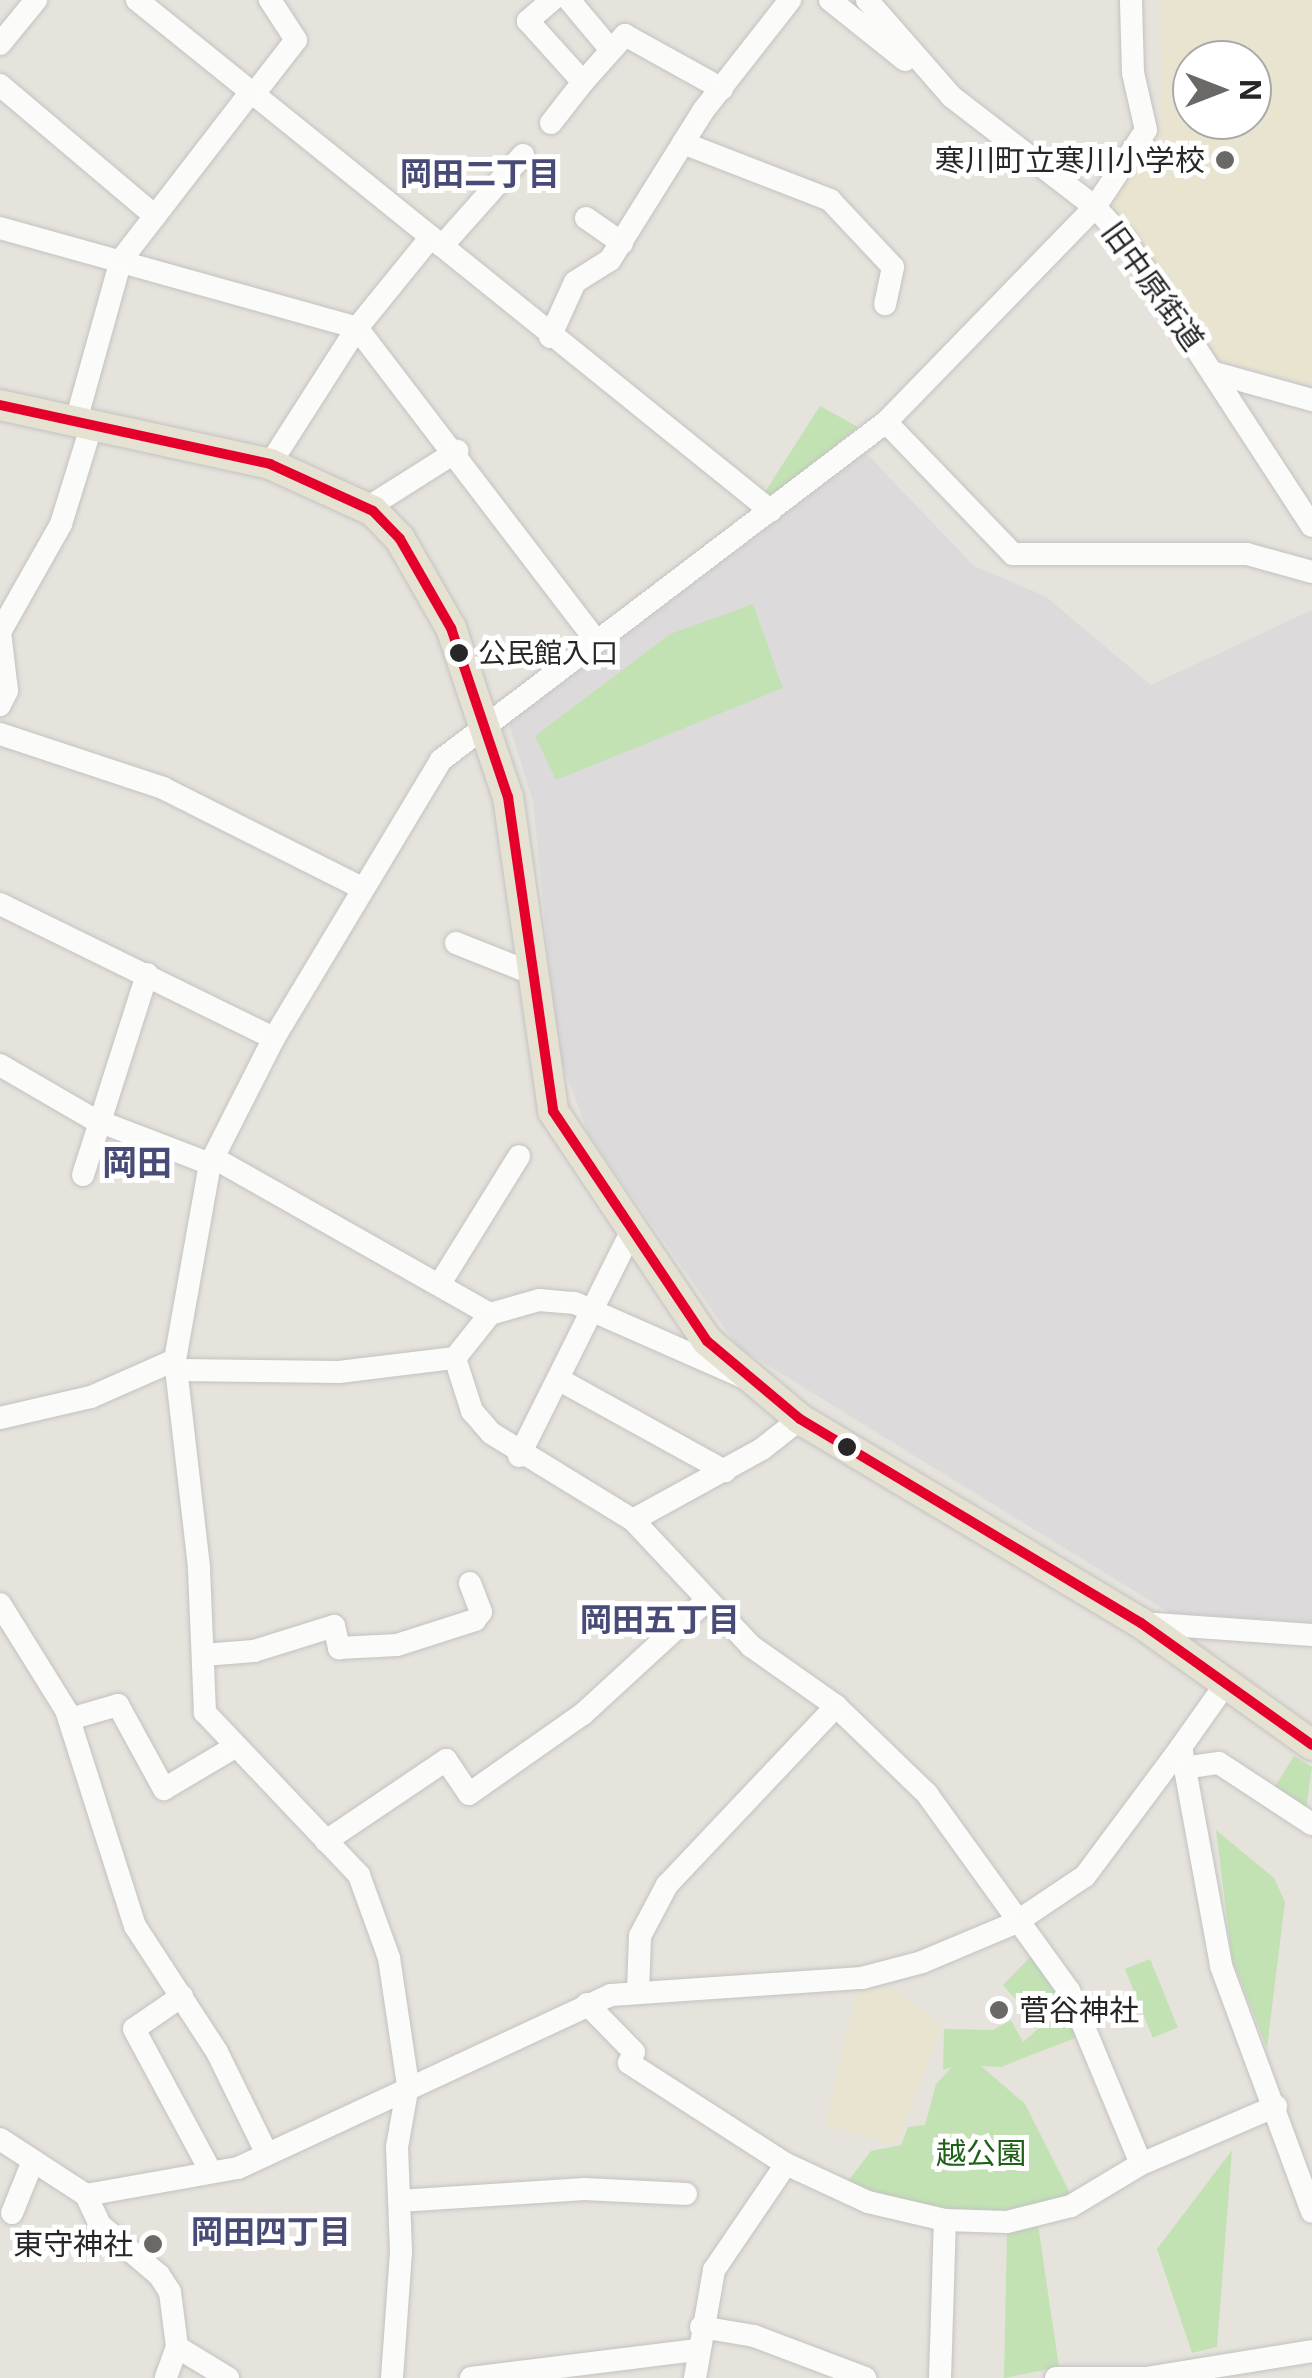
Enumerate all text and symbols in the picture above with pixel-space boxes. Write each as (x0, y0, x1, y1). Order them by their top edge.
north arrow (1172, 40, 1272, 140)
text: N (1233, 79, 1267, 101)
place label: 寒川町立寒川小学校 (935, 142, 1205, 178)
marker: 寒川町立寒川小学校 (1214, 149, 1236, 171)
district label: 岡田二丁目 (400, 155, 560, 193)
street label: 旧中原街道 (1094, 215, 1212, 357)
place label: 公民館入口 (478, 636, 618, 670)
marker: 公民館入口 (449, 643, 469, 663)
district label: 岡田 (102, 1141, 172, 1183)
unlabelled marker (837, 1437, 857, 1457)
district label: 岡田五丁目 (580, 1601, 740, 1639)
place label: 菅谷神社 (1019, 1992, 1139, 2028)
marker: 菅谷神社 (988, 1999, 1010, 2021)
park label: 越公園 (936, 2135, 1026, 2171)
district label: 岡田四丁目 (191, 2213, 351, 2251)
place label: 東守神社 (13, 2226, 133, 2262)
marker: 東守神社 (142, 2233, 164, 2255)

